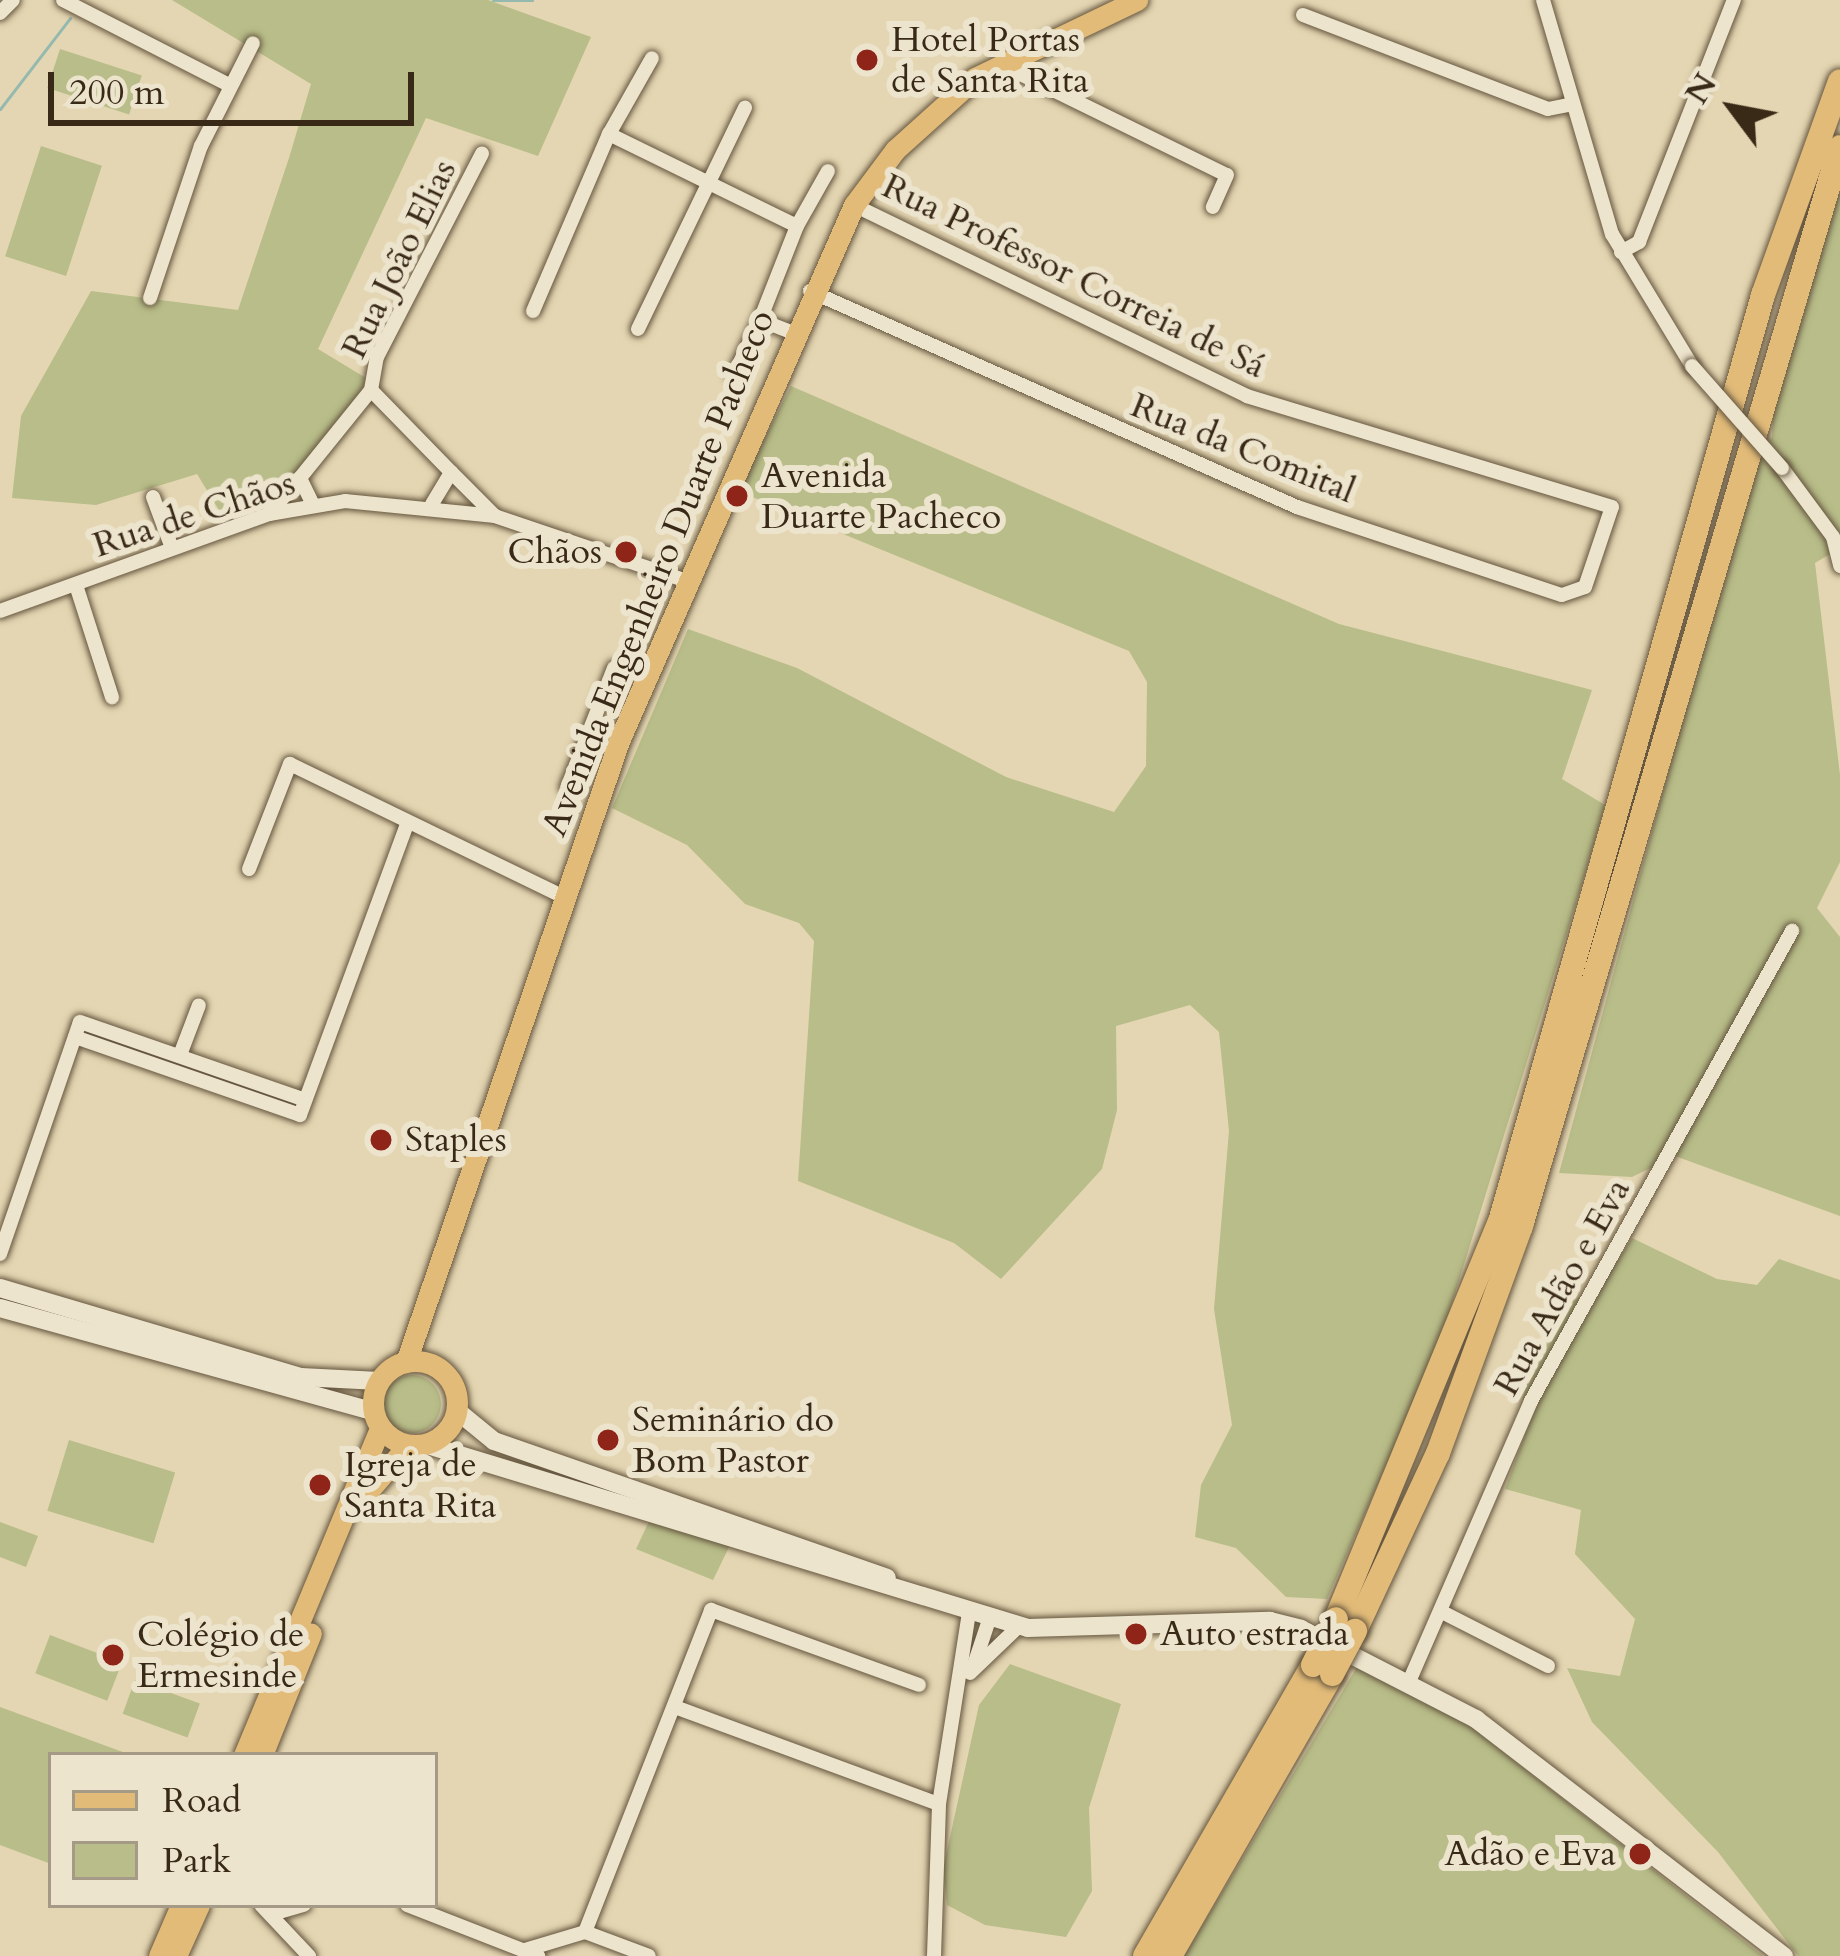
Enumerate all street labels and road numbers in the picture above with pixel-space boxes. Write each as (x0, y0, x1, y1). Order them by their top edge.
street label: Rua João Elias (332, 153, 466, 365)
street label: Rua Professor Correia de Sá (875, 164, 1273, 388)
street label: Avenida Engenheiro Duarte Pacheco (532, 304, 784, 842)
street label: Rua da Comital (1125, 383, 1361, 513)
street label: Rua de Chãos (88, 461, 300, 567)
street label: Rua Adão e Eva (1485, 1171, 1639, 1403)

